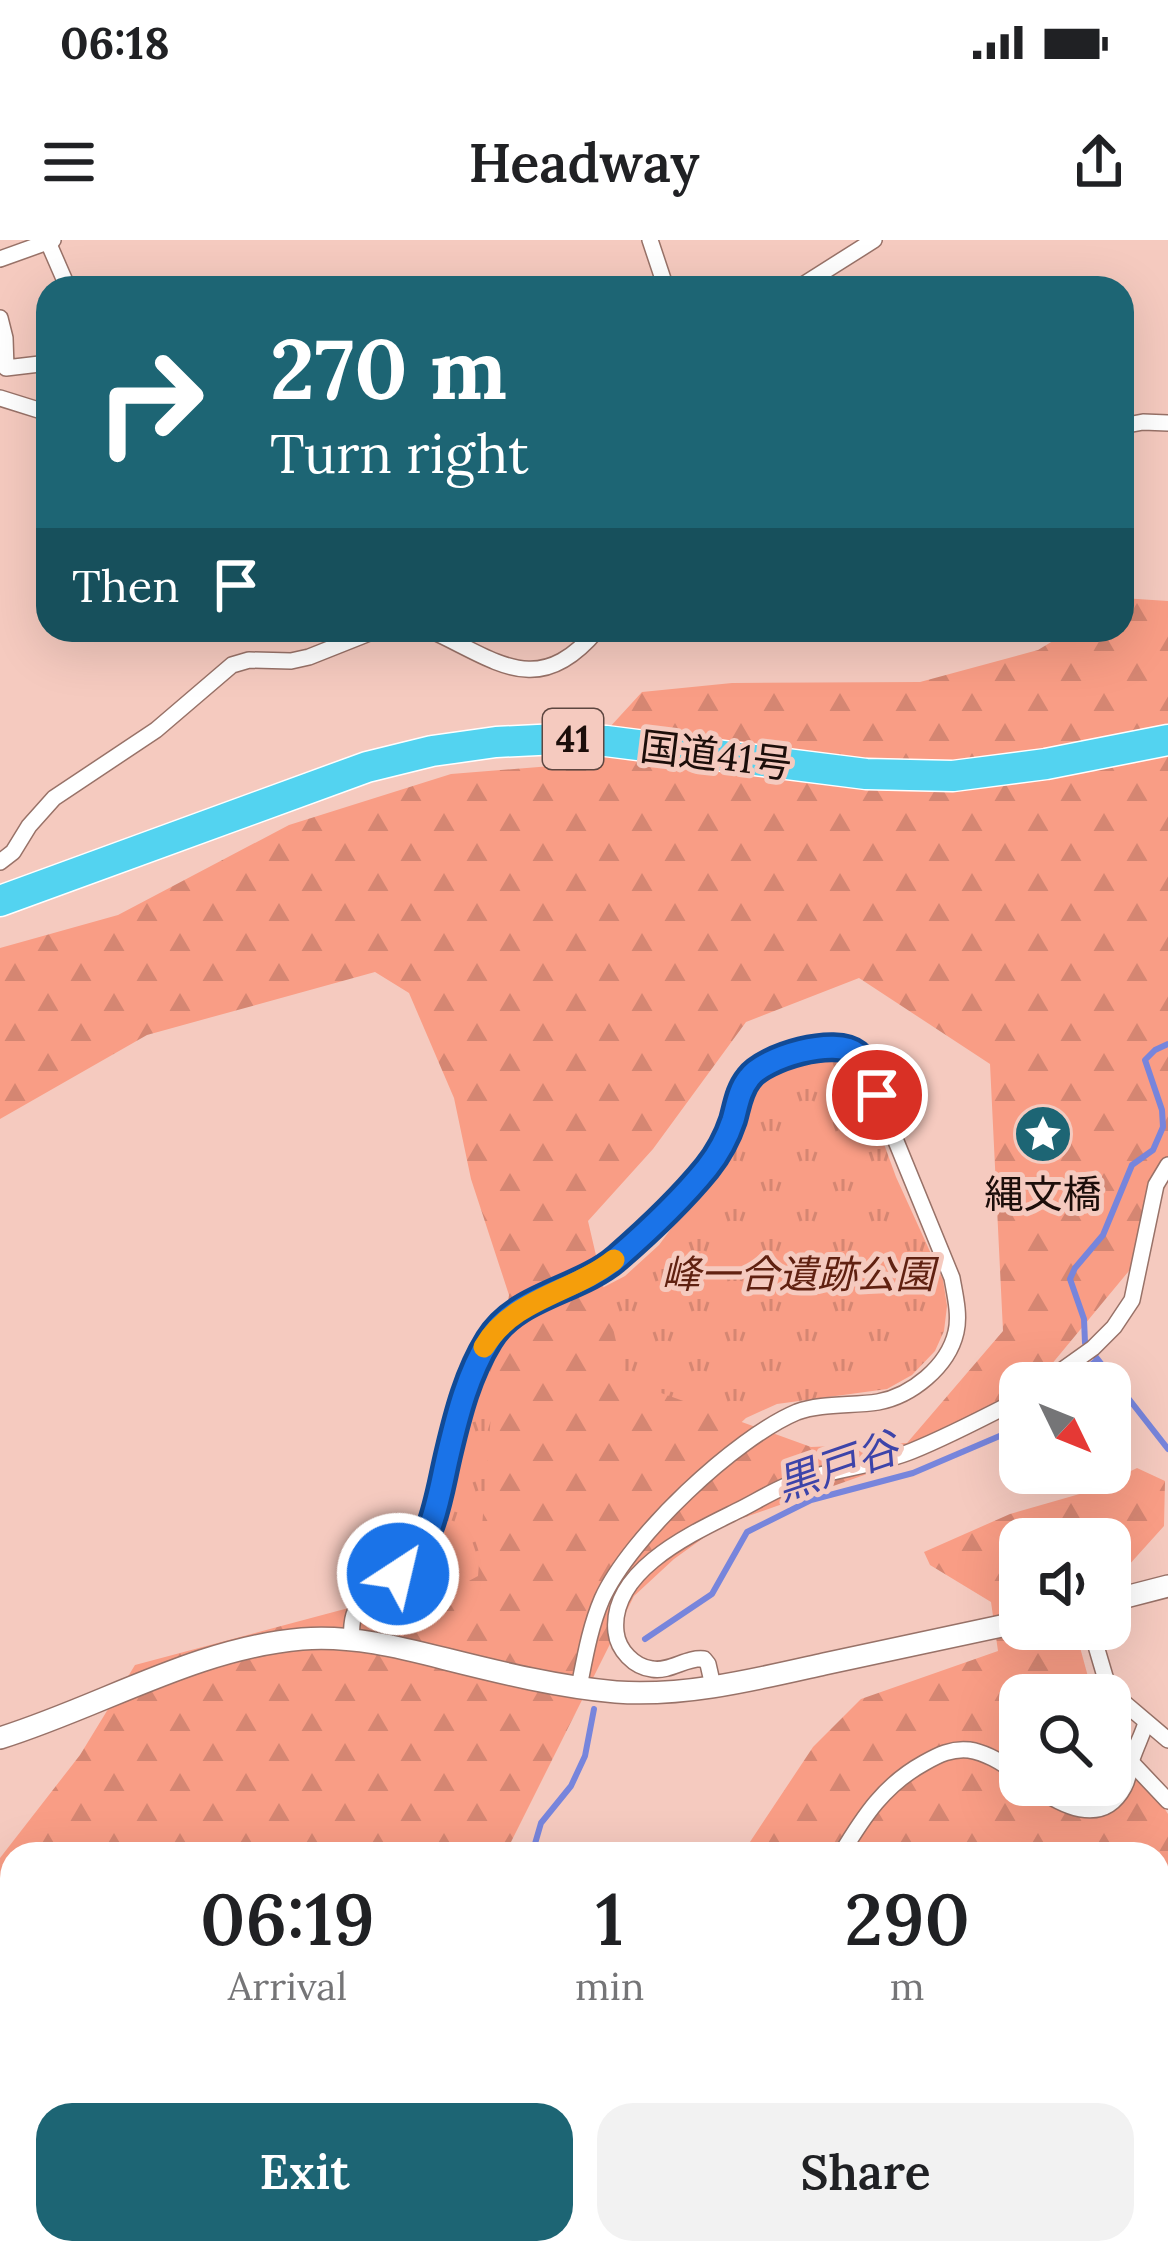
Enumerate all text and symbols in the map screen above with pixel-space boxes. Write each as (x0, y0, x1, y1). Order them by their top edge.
text: 06:18 (60, 14, 170, 71)
text: Headway (469, 128, 699, 197)
icon: menu (36, 129, 102, 195)
icon: share (1066, 129, 1132, 195)
text: 270 m (270, 314, 507, 422)
icon: right (72, 324, 228, 480)
text: Turn right (270, 419, 529, 488)
icon: arrive (203, 552, 269, 618)
text: Then (72, 557, 179, 614)
road number: 41 (543, 709, 603, 769)
street label: 国道41号 (637, 721, 795, 789)
pin (826, 1044, 928, 1146)
icon: arrive (844, 1062, 910, 1128)
place icon: 縄文橋 (1012, 1103, 1074, 1165)
place label: 縄文橋 (984, 1169, 1102, 1219)
park label: 峰一合遺跡公園 (661, 1249, 939, 1299)
north arrow (999, 1362, 1131, 1494)
map controls (999, 1362, 1131, 1806)
water label: 黒戸谷 (769, 1419, 908, 1512)
position arrow (335, 1511, 461, 1637)
button: sound (999, 1518, 1131, 1650)
button: search (999, 1674, 1131, 1806)
text: 06:19 (200, 1873, 375, 1965)
text: 1 (596, 1873, 624, 1965)
text: 290 (844, 1873, 970, 1965)
text: Arrival (228, 1961, 347, 2011)
text: min (575, 1961, 644, 2011)
text: m (890, 1961, 925, 2011)
button: Exit (36, 2103, 573, 2241)
button: Share (597, 2103, 1134, 2241)

